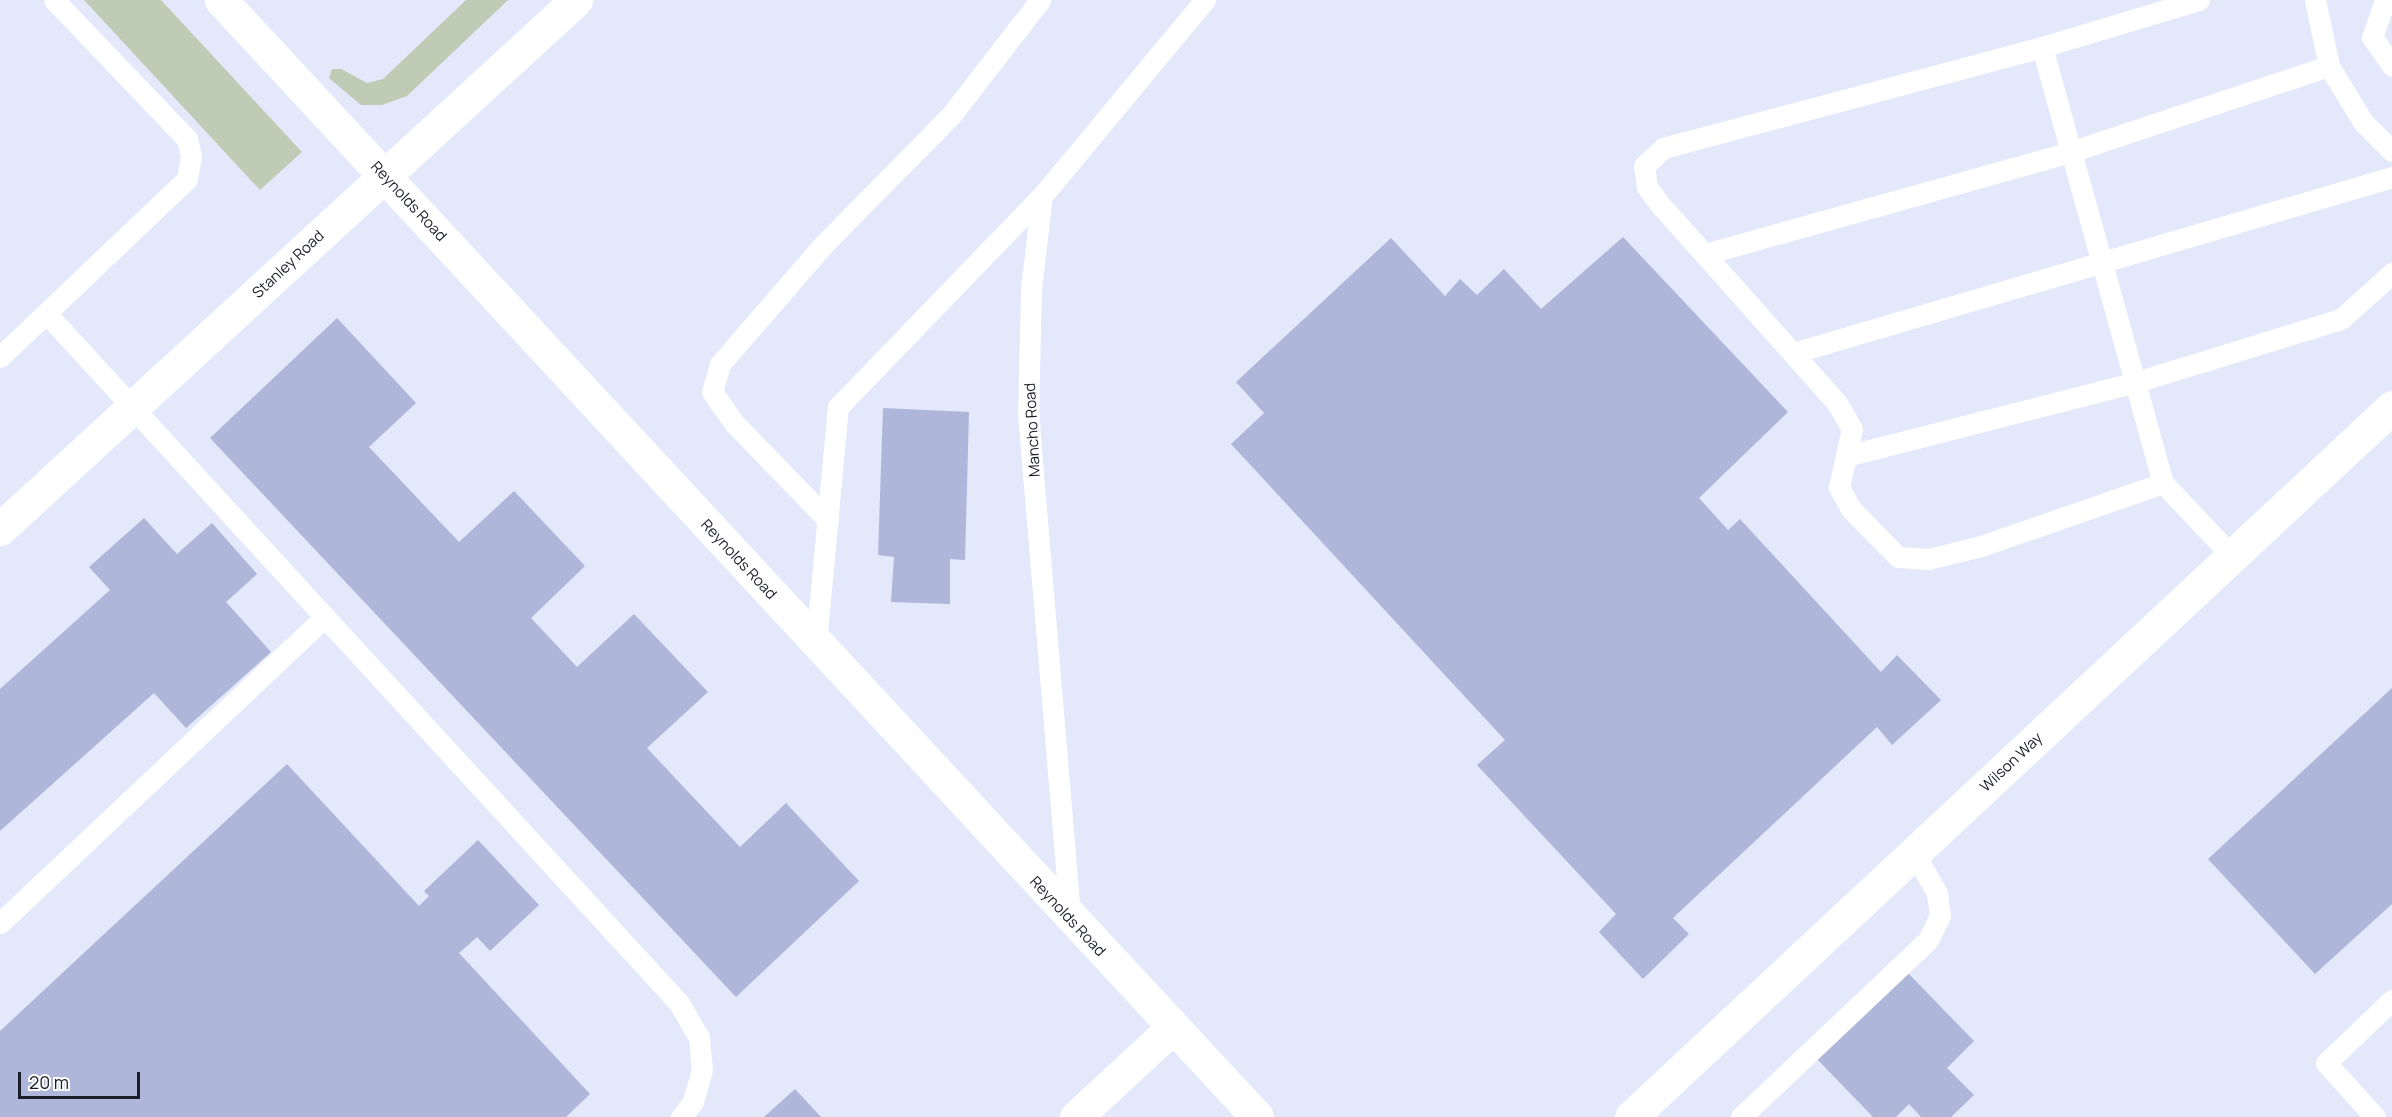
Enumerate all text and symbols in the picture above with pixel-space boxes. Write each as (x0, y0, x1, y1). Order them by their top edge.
street label: Reynolds Road (367, 157, 451, 245)
street label: Stanley Road (249, 226, 327, 302)
street label: Mancho Road (1021, 382, 1043, 478)
street label: Reynolds Road (697, 515, 781, 603)
street label: Wilson Way (1976, 729, 2046, 795)
street label: Reynolds Road (1026, 872, 1110, 960)
scale bar (21, 1060, 142, 1098)
text: 20 m (29, 1070, 69, 1094)

